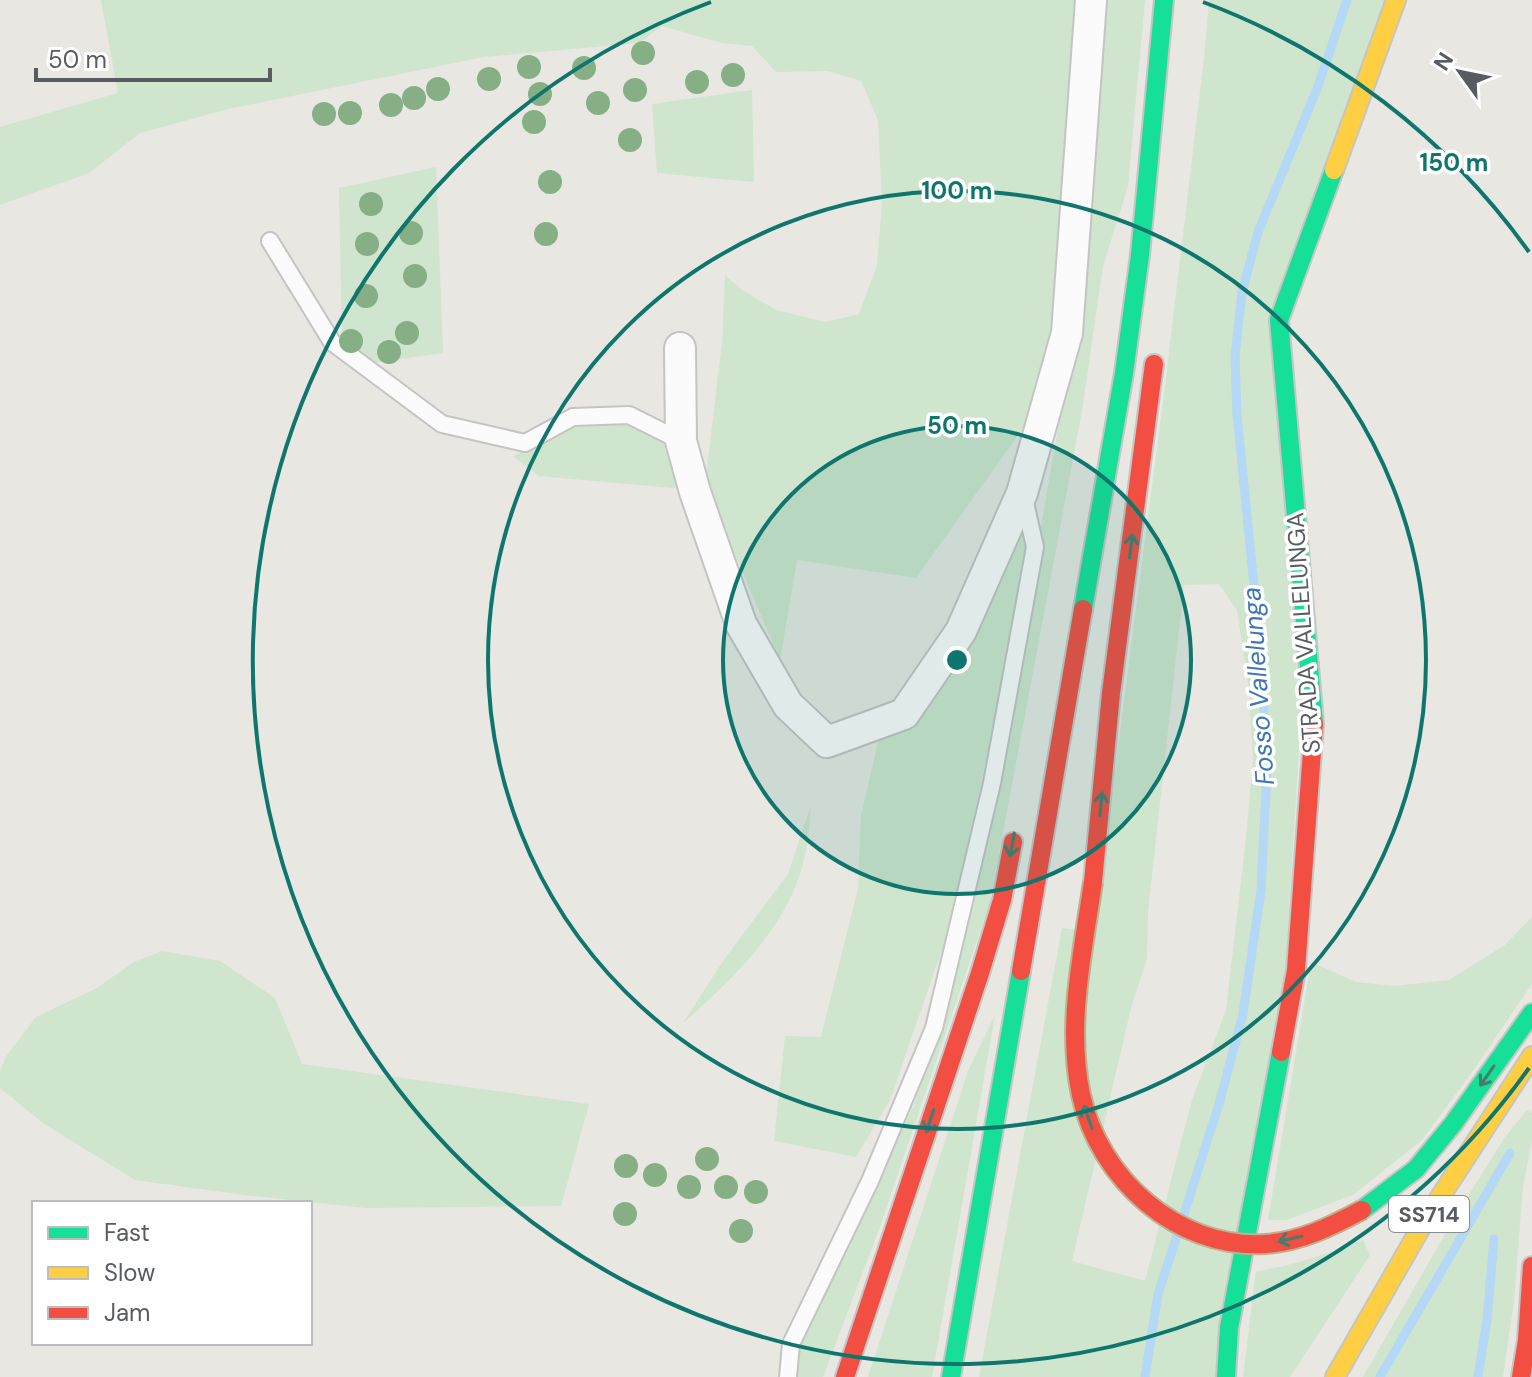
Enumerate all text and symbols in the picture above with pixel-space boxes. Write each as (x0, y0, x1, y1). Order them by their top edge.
scale bar (36, 32, 270, 82)
north arrow (1420, 32, 1500, 112)
text: 50 m (48, 44, 107, 75)
text: N (1427, 47, 1460, 76)
text: 150 m (1420, 147, 1488, 178)
text: 100 m (922, 175, 992, 206)
text: 50 m (927, 410, 987, 441)
street label: STRADA VALLELUNGA (1279, 511, 1327, 755)
one-way arrow (1123, 533, 1138, 560)
water label: Fosso Vallelunga (1234, 586, 1282, 786)
centre of rings (943, 646, 971, 674)
one-way arrow (1093, 792, 1108, 818)
one-way arrow (1004, 832, 1019, 857)
one-way arrow (1479, 1065, 1495, 1087)
one-way arrow (1079, 1104, 1094, 1129)
one-way arrow (922, 1108, 937, 1134)
road number: SS714 (1389, 1196, 1469, 1232)
legend (32, 1201, 312, 1345)
text: Fast (104, 1217, 150, 1248)
one-way arrow (1278, 1232, 1303, 1247)
text: Slow (104, 1257, 155, 1288)
text: Jam (104, 1297, 150, 1328)

